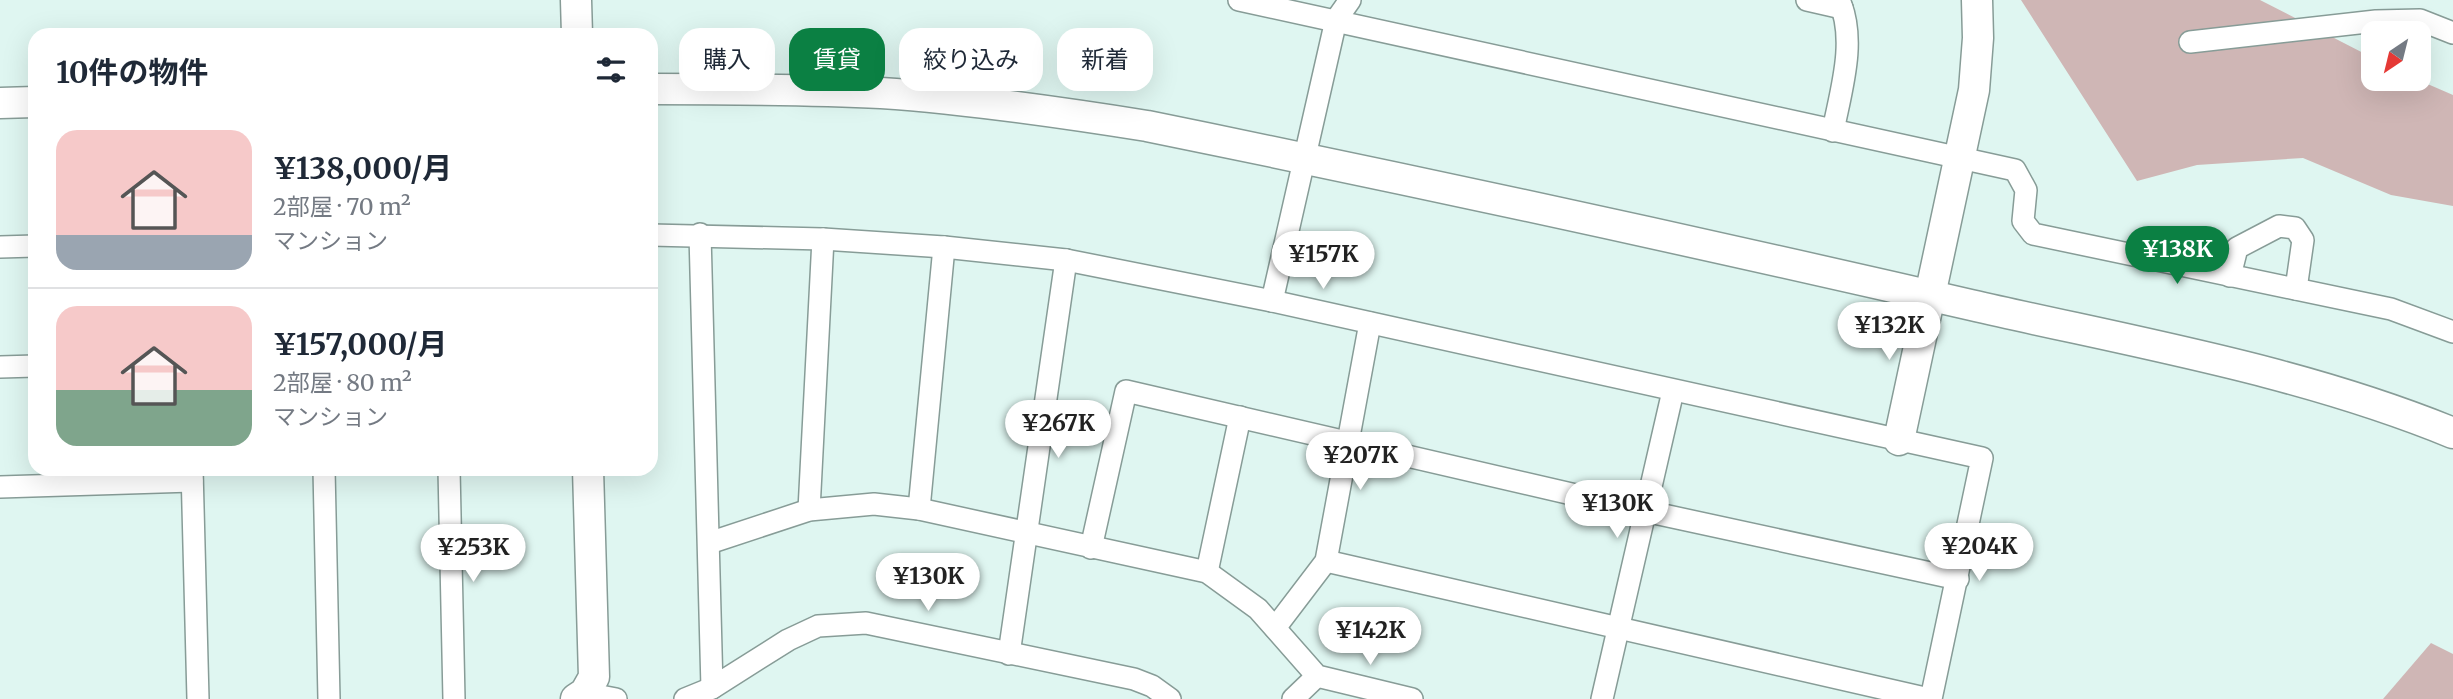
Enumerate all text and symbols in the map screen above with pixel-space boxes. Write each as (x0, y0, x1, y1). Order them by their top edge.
north arrow (2361, 21, 2431, 91)
map controls (2361, 21, 2431, 91)
chip: 購入 (679, 28, 775, 91)
chip: 賃貸 (789, 28, 885, 91)
chip: 絞り込み (899, 28, 1043, 91)
chip: 新着 (1057, 28, 1153, 91)
icon: filters (592, 51, 630, 89)
text: 10件の物件 (56, 53, 209, 91)
text: ¥138,000/月 (273, 149, 452, 187)
icon: home (112, 158, 196, 242)
text: 2部屋 · 70 m² (273, 192, 411, 221)
text: マンション (273, 226, 388, 255)
pin: ¥138K (2128, 226, 2226, 286)
pin: ¥157K (1274, 232, 1372, 291)
text: ¥138K (2141, 234, 2213, 263)
text: ¥157K (1288, 239, 1358, 268)
pin: ¥132K (1840, 302, 1938, 362)
text: ¥132K (1854, 310, 1924, 339)
text: ¥157,000/月 (273, 325, 448, 363)
icon: home (112, 334, 196, 418)
text: 2部屋 · 80 m² (273, 368, 412, 397)
pin: ¥267K (1009, 400, 1107, 460)
text: マンション (273, 402, 388, 431)
text: ¥267K (1021, 408, 1095, 437)
pin: ¥207K (1311, 433, 1409, 492)
text: ¥207K (1322, 440, 1398, 469)
pin: ¥130K (1568, 480, 1666, 540)
text: ¥130K (1581, 488, 1653, 517)
pin: ¥253K (424, 524, 522, 584)
pin: ¥204K (1930, 524, 2028, 583)
text: ¥204K (1940, 531, 2018, 560)
text: ¥253K (437, 532, 509, 561)
pin: ¥130K (879, 554, 977, 613)
text: ¥130K (892, 561, 964, 590)
pin: ¥142K (1321, 608, 1419, 667)
text: ¥142K (1334, 615, 1406, 644)

